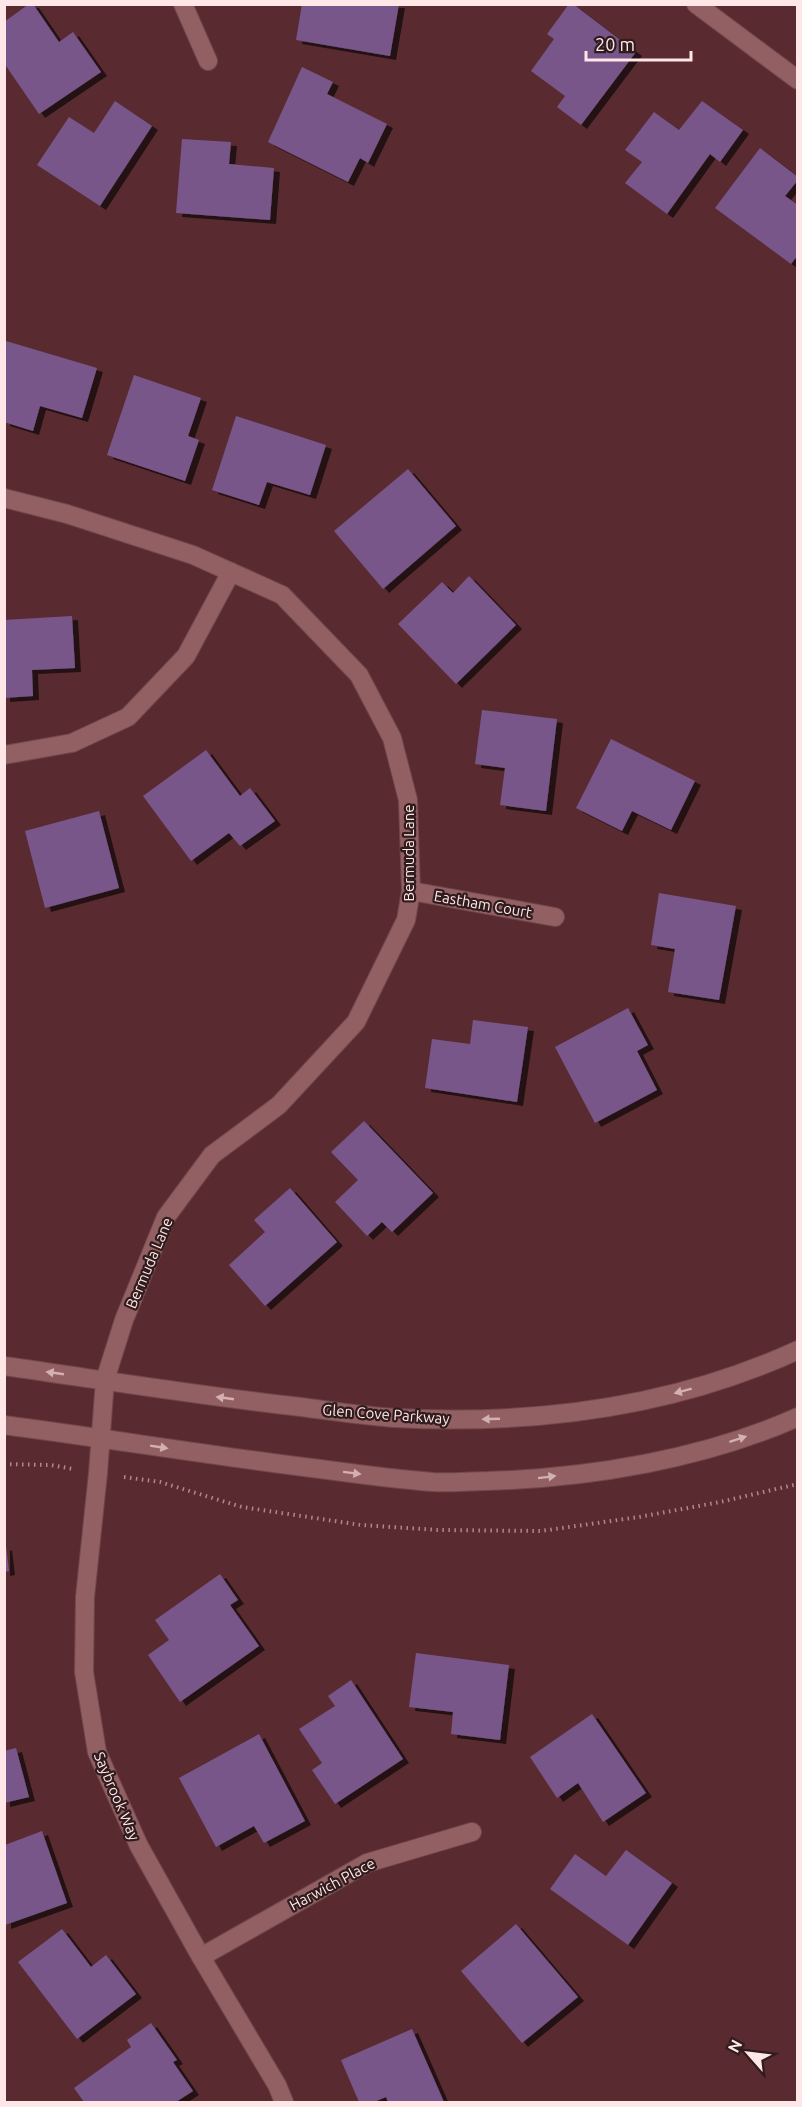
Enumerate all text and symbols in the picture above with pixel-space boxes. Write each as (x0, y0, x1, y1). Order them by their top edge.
scale bar (586, 24, 691, 62)
text: 20 m (595, 34, 635, 54)
street label: Bermuda Lane (400, 804, 417, 902)
street label: Eastham Court (433, 887, 533, 921)
street label: Bermuda Lane (122, 1215, 176, 1311)
one-way arrow (45, 1369, 64, 1378)
one-way arrow (674, 1386, 692, 1396)
one-way arrow (216, 1393, 235, 1402)
street label: Glen Cove Parkway (322, 1401, 450, 1427)
one-way arrow (481, 1414, 500, 1423)
one-way arrow (729, 1434, 747, 1443)
one-way arrow (150, 1443, 169, 1452)
one-way arrow (343, 1468, 362, 1478)
one-way arrow (537, 1472, 556, 1482)
street label: Saybrook Way (91, 1749, 143, 1843)
street label: Harwich Place (286, 1854, 378, 1914)
north arrow (718, 2023, 778, 2083)
text: N (724, 2036, 746, 2055)

